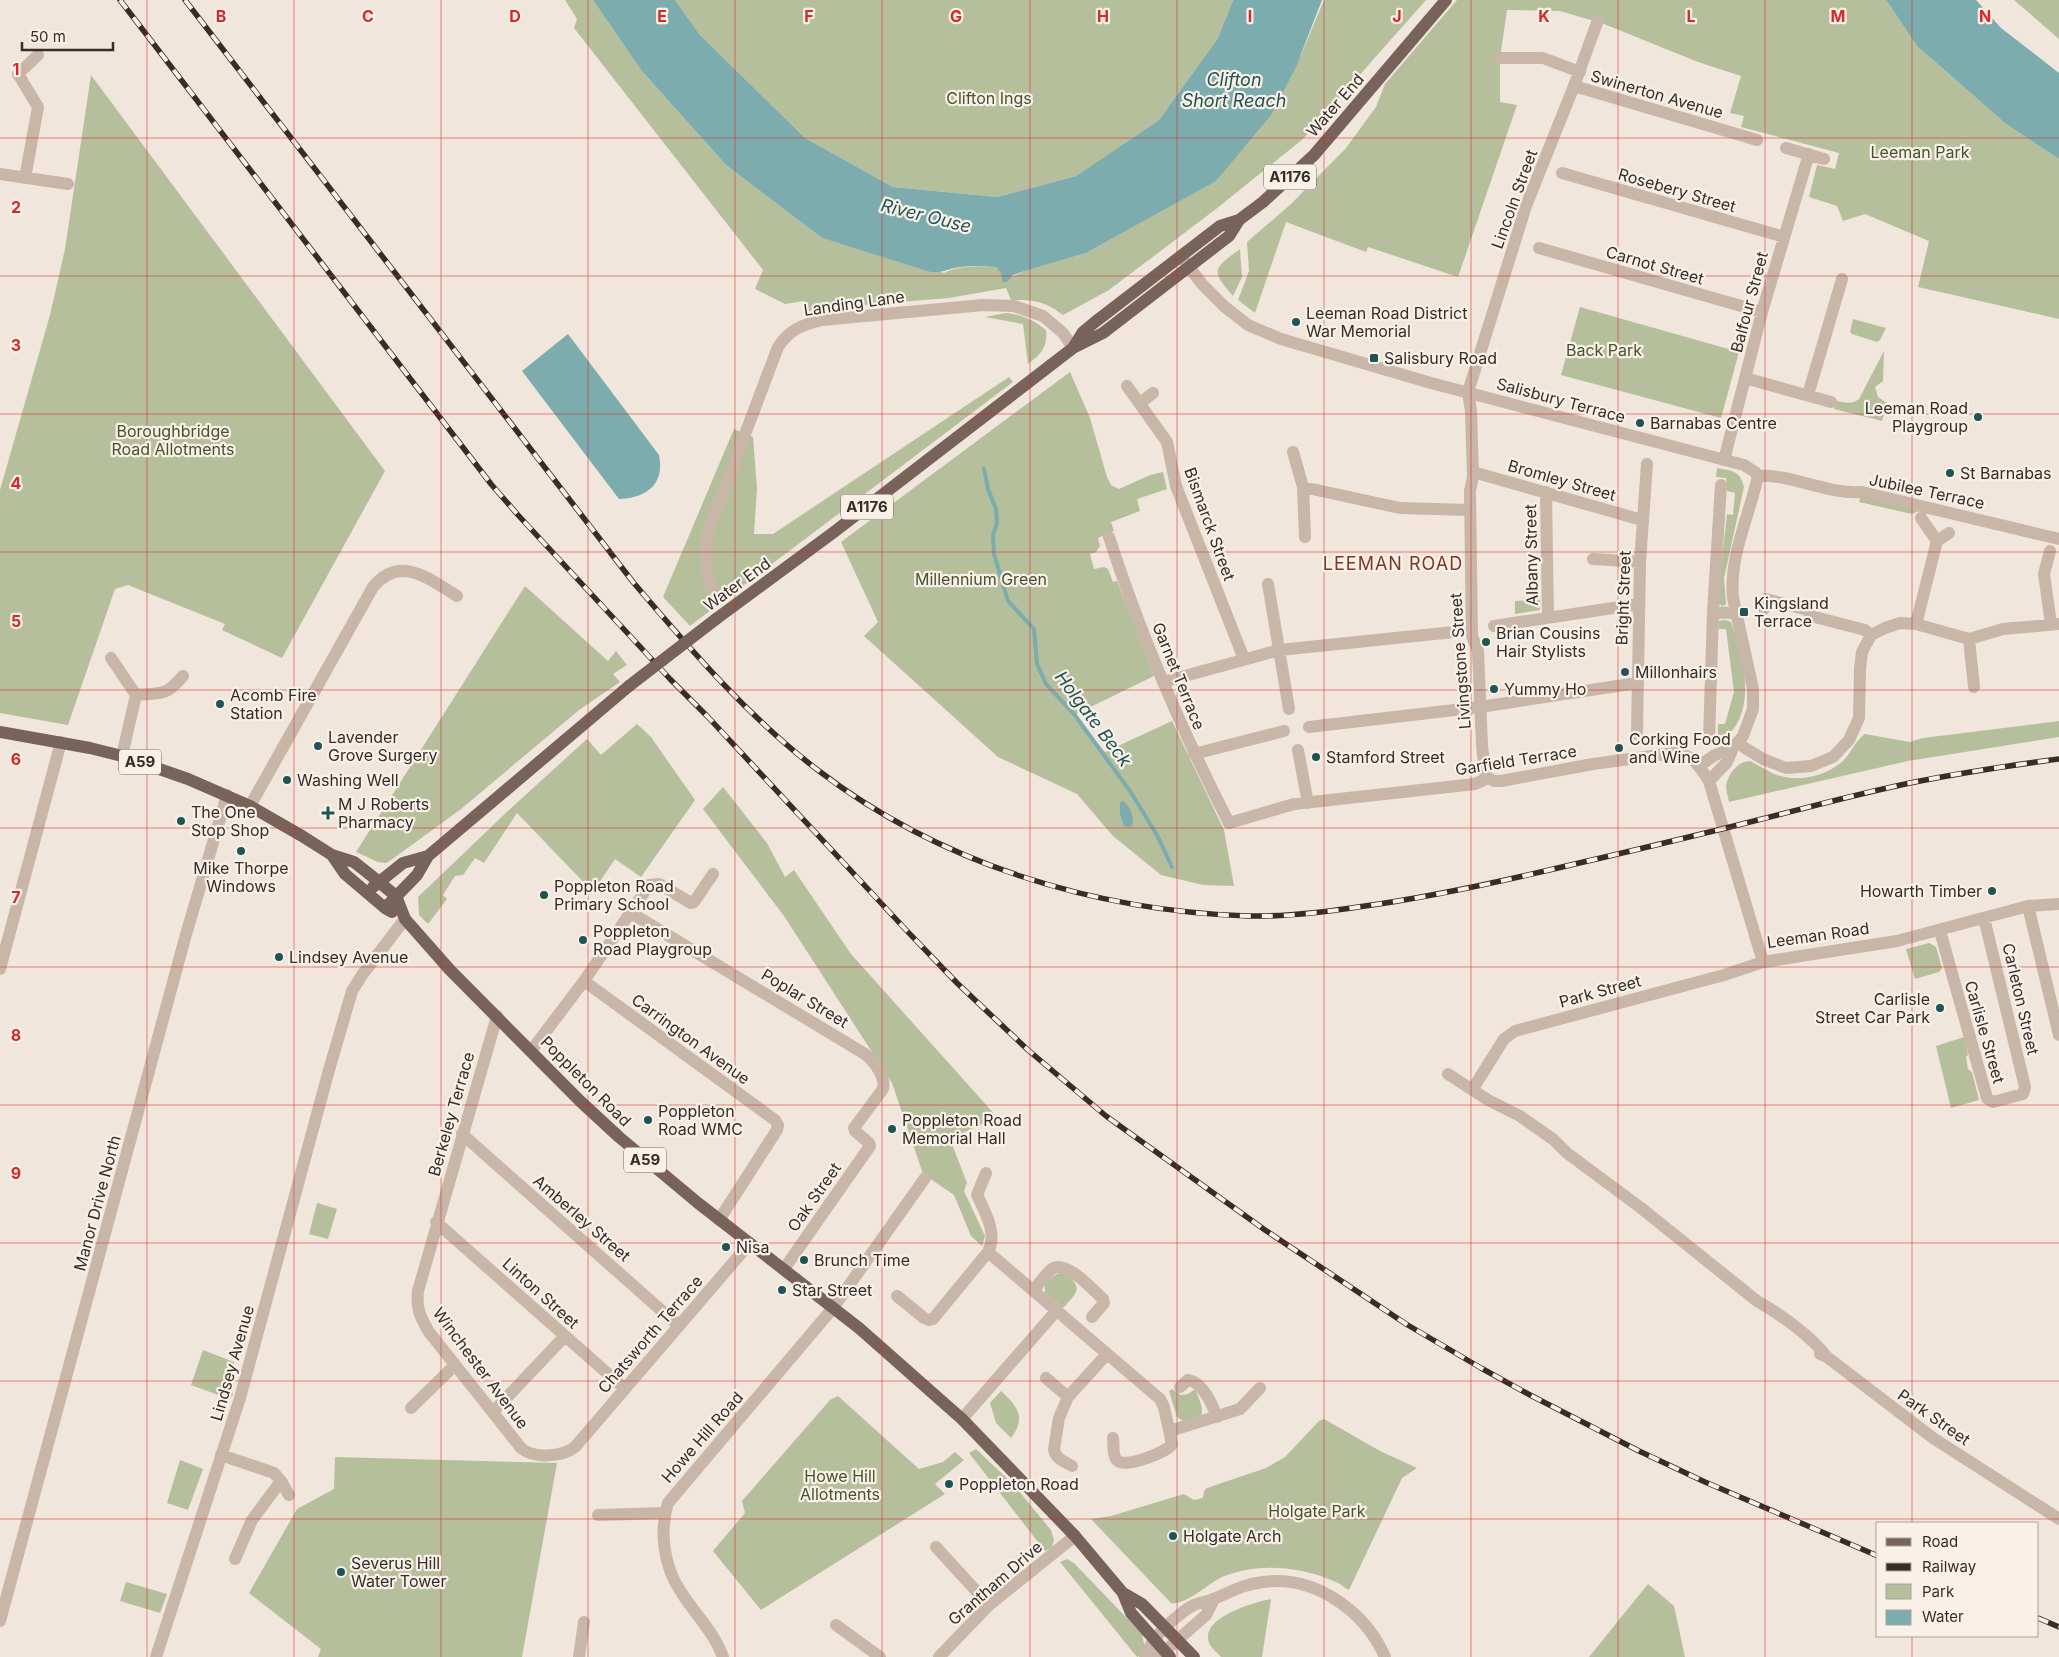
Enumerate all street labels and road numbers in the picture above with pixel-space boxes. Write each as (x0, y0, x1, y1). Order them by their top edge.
street label: Swinerton Avenue (1588, 65, 1726, 123)
street label: Water End (1302, 69, 1368, 141)
street label: Lincoln Street (1487, 147, 1541, 251)
road number: A1176 (1264, 164, 1316, 190)
street label: Rosebery Street (1616, 164, 1738, 216)
street label: Carnot Street (1604, 241, 1706, 289)
street label: Balfour Street (1726, 249, 1772, 355)
street label: Landing Lane (802, 286, 906, 320)
street label: Salisbury Terrace (1494, 373, 1628, 427)
street label: Bromley Street (1506, 455, 1618, 505)
street label: Bismarck Street (1180, 465, 1240, 583)
street label: Jubilee Terrace (1867, 469, 1987, 513)
road number: A1176 (841, 494, 893, 520)
street label: Albany Street (1520, 504, 1542, 606)
street label: Bright Street (1611, 550, 1635, 646)
street label: Water End (700, 553, 774, 615)
street label: Livingstone Street (1445, 592, 1475, 730)
street label: Garnet Terrace (1148, 619, 1210, 733)
street label: Garfield Terrace (1454, 741, 1578, 779)
road number: A59 (119, 750, 161, 774)
street label: Leeman Road (1765, 918, 1871, 952)
street label: Carleton Street (1998, 941, 2044, 1057)
street label: Poplar Street (758, 964, 852, 1032)
street label: Park Street (1557, 970, 1643, 1012)
street label: Carlisle Street (1961, 978, 2009, 1086)
street label: Carrington Avenue (628, 989, 754, 1089)
street label: Poppleton Road (537, 1032, 635, 1130)
street label: Berkeley Terrace (424, 1050, 478, 1178)
street label: Manor Drive North (69, 1133, 125, 1273)
road number: A59 (624, 1148, 666, 1172)
street label: Oak Street (783, 1159, 845, 1235)
street label: Amberley Street (529, 1170, 635, 1266)
street label: Linton Street (499, 1253, 583, 1333)
street label: Chatsworth Terrace (593, 1271, 707, 1397)
street label: Lindsey Avenue (206, 1303, 258, 1423)
street label: Winchester Avenue (429, 1303, 533, 1433)
street label: Park Street (1894, 1385, 1974, 1449)
street label: Howe Hill Road (657, 1387, 747, 1487)
street label: Grantham Drive (944, 1537, 1046, 1629)

